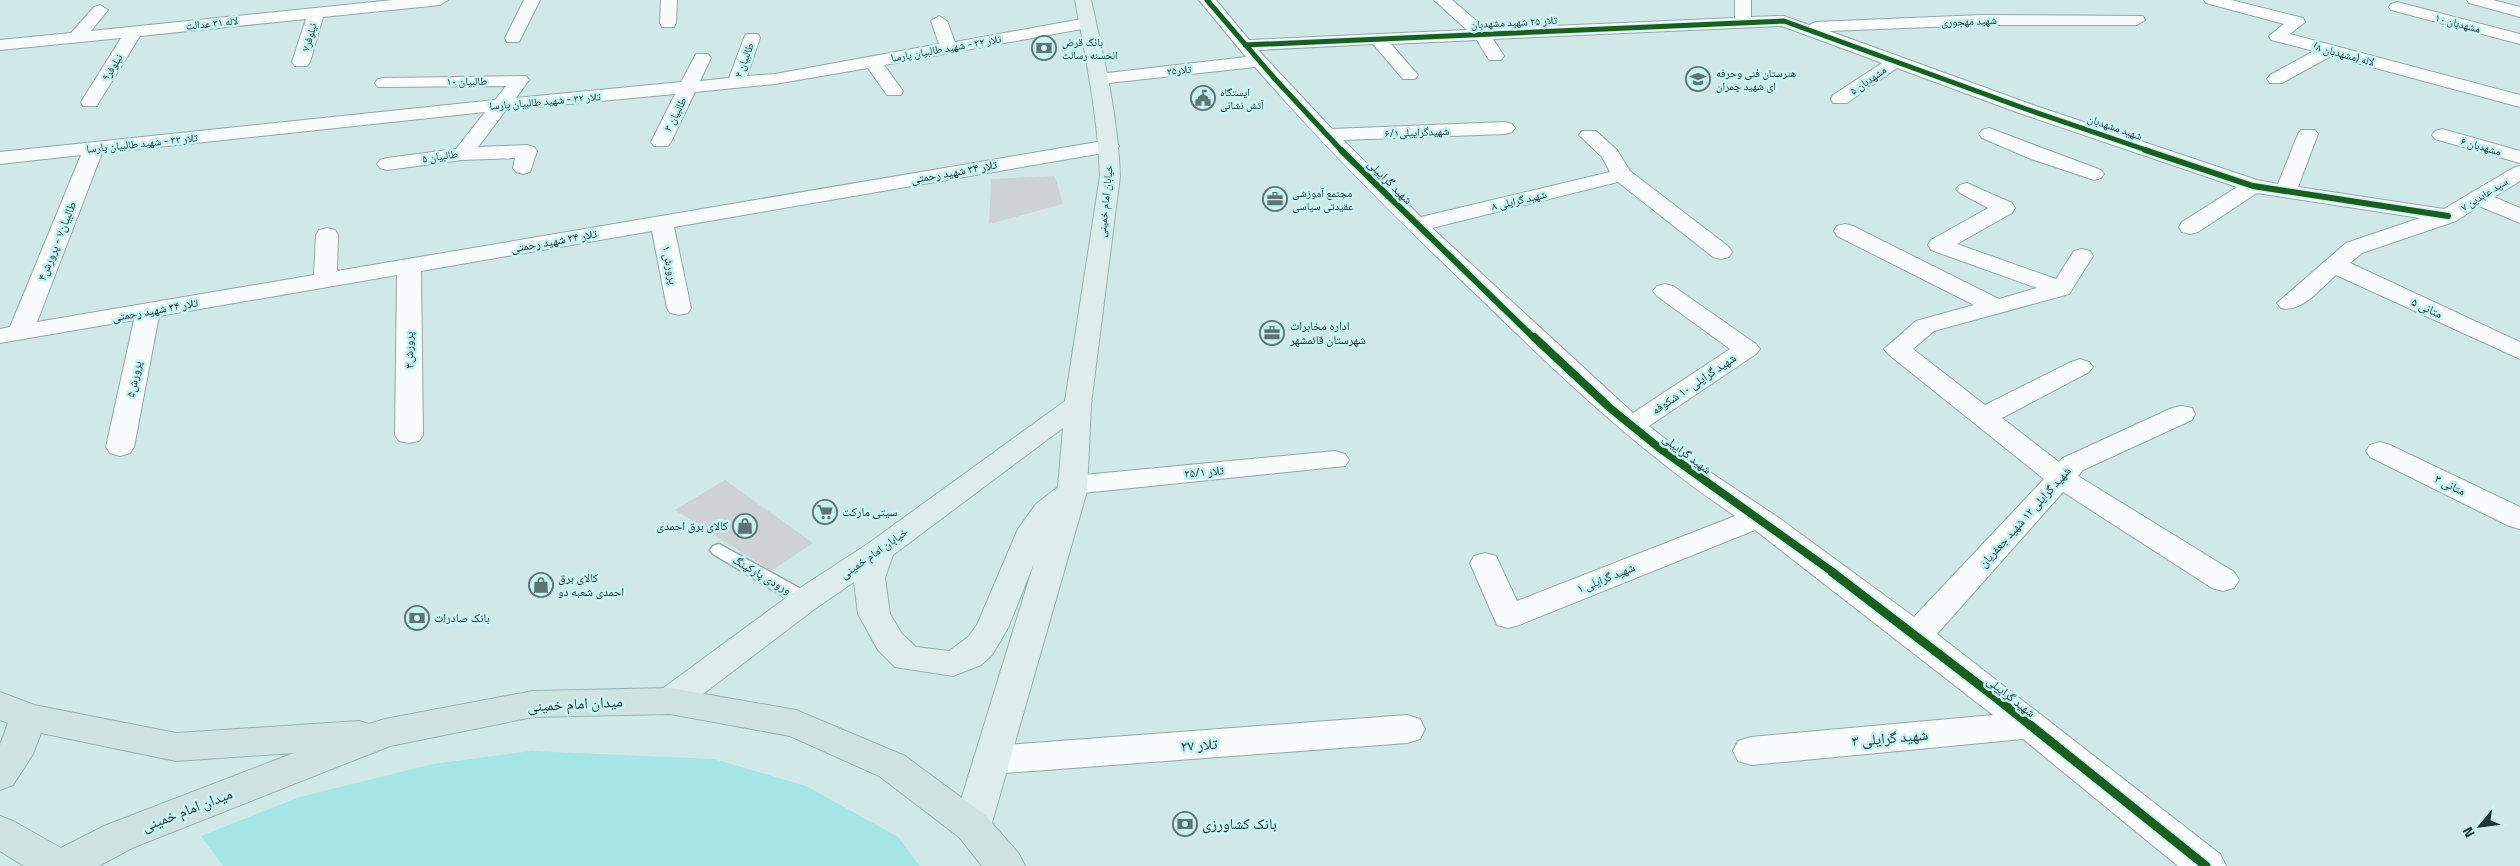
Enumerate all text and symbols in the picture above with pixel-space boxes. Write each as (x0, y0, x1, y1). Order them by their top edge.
street label: مشهدبان ۱۰ (2434, 9, 2482, 37)
street label: لاله ۳۱ عدالت (185, 12, 239, 34)
street label: تلار ۲۵ شهید مشهدبان (1470, 12, 1558, 32)
street label: شهید مهجوری (1941, 12, 1997, 30)
street label: نیلوفر۷ (297, 21, 321, 53)
street label: تلار ۳۲ - شهید طالبیان پارسا (890, 30, 1003, 66)
place label: بانک قرض الحسنه رسالت (1062, 34, 1118, 63)
bank icon: بانک قرض الحسنه رسالت (1031, 35, 1057, 61)
street label: لاله (مشهدبان ۸) (2312, 38, 2377, 70)
street label: طالبیان ۴ (730, 40, 758, 80)
street label: نیلوفر۹ (98, 51, 126, 83)
street label: تلار۲۵ (1166, 60, 1193, 79)
street label: مشهدبان ۵ (1846, 62, 1890, 98)
place label: هنرستان فنی وحرفه ای شهید چمران (1716, 65, 1796, 94)
school or university icon: هنرستان فنی وحرفه ای شهید چمران (1685, 66, 1711, 92)
street label: طالبیان ۱۰ (446, 73, 488, 89)
place label: ایستگاه آتش نشانی (1220, 84, 1264, 113)
public building icon: ایستگاه آتش نشانی (1190, 85, 1216, 111)
street label: تلار ۳۲ - شهید طالبیان پارسا (489, 88, 602, 114)
street label: طالبیان ۳ (660, 94, 690, 134)
street label: شهید مشهدبان (2085, 110, 2145, 144)
street label: شهیدگراییلی۶/۱ (1384, 123, 1450, 141)
street label: تلار ۳۲ - شهید طالبیان پارسا (86, 129, 199, 157)
street label: مشهدبان ۶ (2459, 133, 2503, 159)
street label: طالبیان ۵ (421, 145, 459, 167)
street label: تلار ۳۴ شهید رحمتی (909, 155, 999, 188)
street label: شهید گراییلی (1363, 155, 1417, 209)
street label: خیابان امام خمینی (1093, 164, 1117, 238)
street label: سید عابدین ۷ (2457, 173, 2511, 215)
place label: مجتمع آموزشی عقیدتی سیاسی (1292, 185, 1354, 214)
office icon: مجتمع آموزشی عقیدتی سیاسی (1262, 186, 1288, 212)
street label: شهید گرایلی ۸ (1490, 186, 1548, 214)
street label: طالبیان۷ - پرورش۴ (32, 198, 81, 283)
street label: تلار ۳۴ شهید رحمتی (509, 224, 599, 257)
street label: پرورش ۱ (657, 244, 684, 287)
street label: متانی ۵ (2409, 292, 2446, 323)
street label: تلار ۳۴ شهید رحمتی (110, 293, 200, 326)
place label: اداره مخابرات شهرستان قائمشهر (1289, 316, 1366, 349)
office icon: اداره مخابرات شهرستان قائمشهر (1259, 320, 1285, 346)
street label: پرورش۳ (399, 331, 418, 368)
street label: شهید گرایلی ۱۰ شکوفه (1648, 348, 1740, 419)
street label: پرورش۵ (120, 358, 147, 399)
street label: شهید گراییلی (1659, 429, 1716, 479)
street label: تلار ۲۵/۱ (1183, 460, 1225, 483)
street label: شهید گرایلی ۱۲ شهید جعفریان (1974, 462, 2075, 572)
street label: متانی ۳ (2431, 469, 2469, 500)
supermarket icon: سیتی مارکت (812, 499, 838, 525)
place label: سیتی مارکت (842, 502, 897, 521)
shop icon: کالای برق احمدی (732, 513, 758, 539)
place label: کالای برق احمدی (657, 516, 728, 535)
street label: خیابان امام خمینی (836, 522, 912, 583)
street label: ورودی پارکینگ (729, 550, 795, 599)
street label: شهید گرایلی ۱ (1574, 557, 1638, 598)
place label: کالای برق احمدی شعبه دو (558, 568, 624, 601)
shop icon: کالای برق احمدی شعبه دو (528, 572, 554, 598)
bank icon: بانک صادرات (404, 605, 430, 631)
place label: بانک صادرات (434, 608, 490, 627)
street label: شهید گراییلی (1983, 671, 2040, 722)
street label: میدان امام خمینی (527, 690, 624, 717)
street label: شهید گرایلی ۳ (1851, 723, 1929, 752)
street label: تلار ۲۷ (1180, 732, 1219, 757)
street label: میدان امام خمینی (138, 782, 236, 837)
north arrow (2455, 801, 2505, 851)
bank icon: بانک کشاورزی (1172, 811, 1198, 837)
place label: بانک کشاورزی (1202, 812, 1277, 835)
text: N (2457, 823, 2480, 842)

